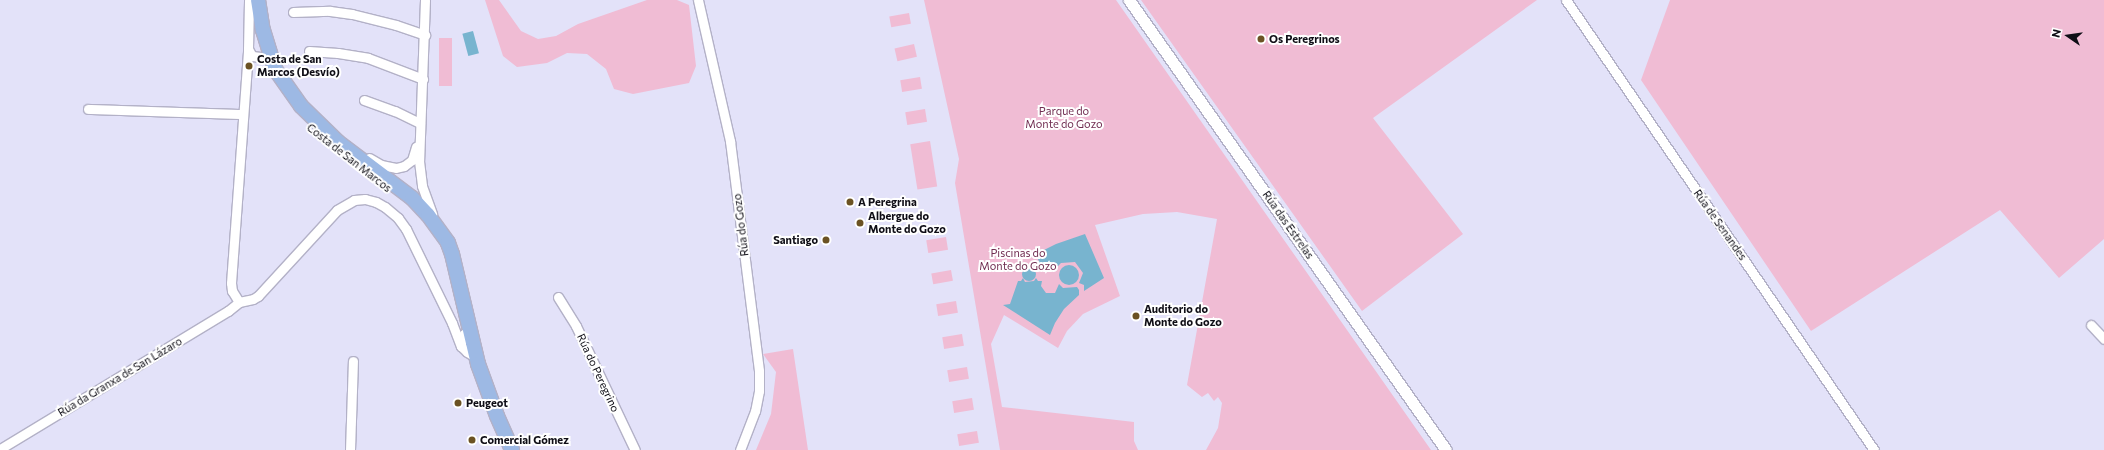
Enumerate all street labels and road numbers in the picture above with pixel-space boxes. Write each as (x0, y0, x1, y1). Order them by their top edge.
street label: Costa de San Marcos (304, 121, 394, 195)
street label: Rúa de Senandes (1691, 187, 1749, 263)
street label: Rúa das Estrelas (1260, 188, 1316, 262)
street label: Rúa do Gozo (731, 193, 751, 257)
street label: Rúa do Peregrino (574, 332, 622, 414)
street label: Rúa da Granxa de San Lázaro (56, 335, 184, 419)

